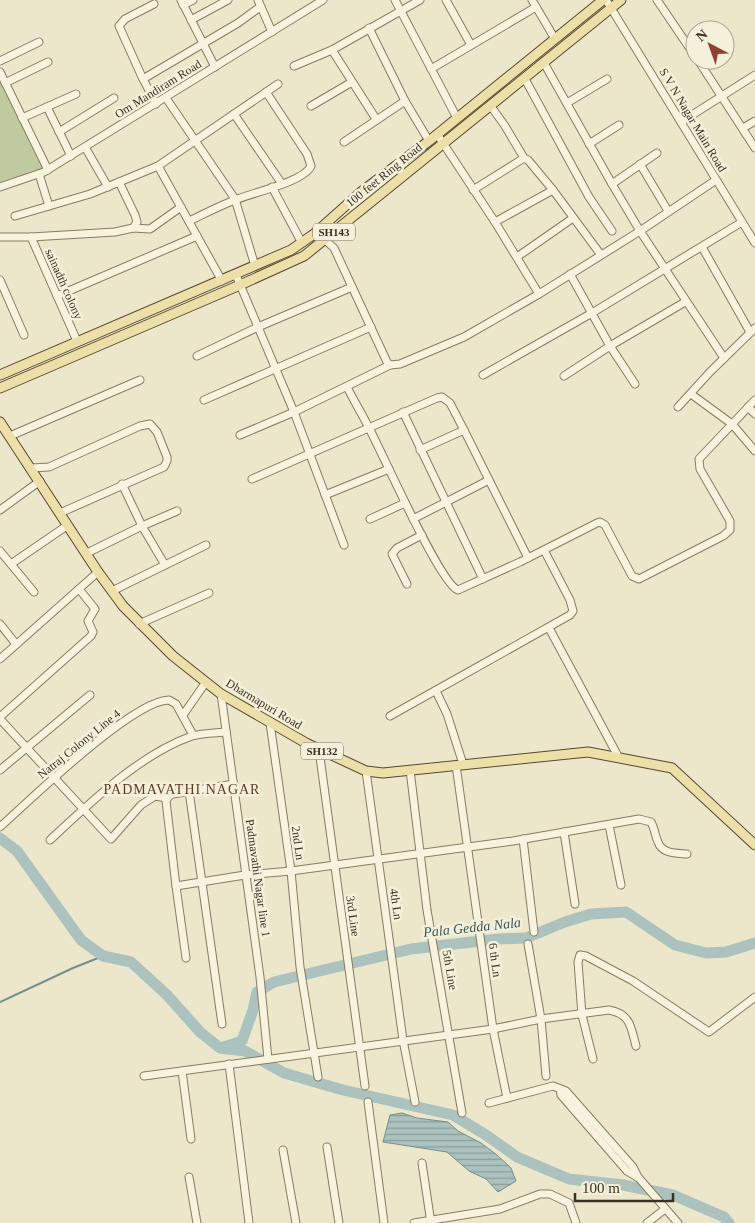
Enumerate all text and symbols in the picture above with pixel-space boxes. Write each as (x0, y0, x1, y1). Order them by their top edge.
north arrow (685, 20, 735, 70)
text: N (693, 27, 711, 45)
street label: Om Mandiram Road (112, 57, 204, 121)
street label: S V N Nagar Main Road (656, 66, 730, 174)
street label: 100 feet Ring Road (343, 140, 425, 210)
road number: SH143 (313, 223, 355, 240)
street label: sainadth colony (42, 247, 86, 321)
street label: Dharmapuri Road (223, 676, 305, 732)
street label: Natraj Colony Line 4 (35, 706, 123, 782)
road number: SH132 (301, 742, 343, 759)
district label: PADMAVATHI NAGAR (104, 782, 260, 797)
street label: Padmavathi Nagar line 1 (243, 818, 273, 938)
street label: 2nd Ln (289, 825, 307, 861)
street label: 4th Ln (387, 887, 405, 921)
street label: 3rd Line (343, 895, 363, 937)
water label: Pala Gedda Nala (422, 915, 522, 940)
street label: 6 th Ln (486, 942, 504, 978)
street label: 5th Line (440, 949, 460, 991)
scale bar (575, 1170, 672, 1202)
text: 100 m (582, 1180, 620, 1196)

